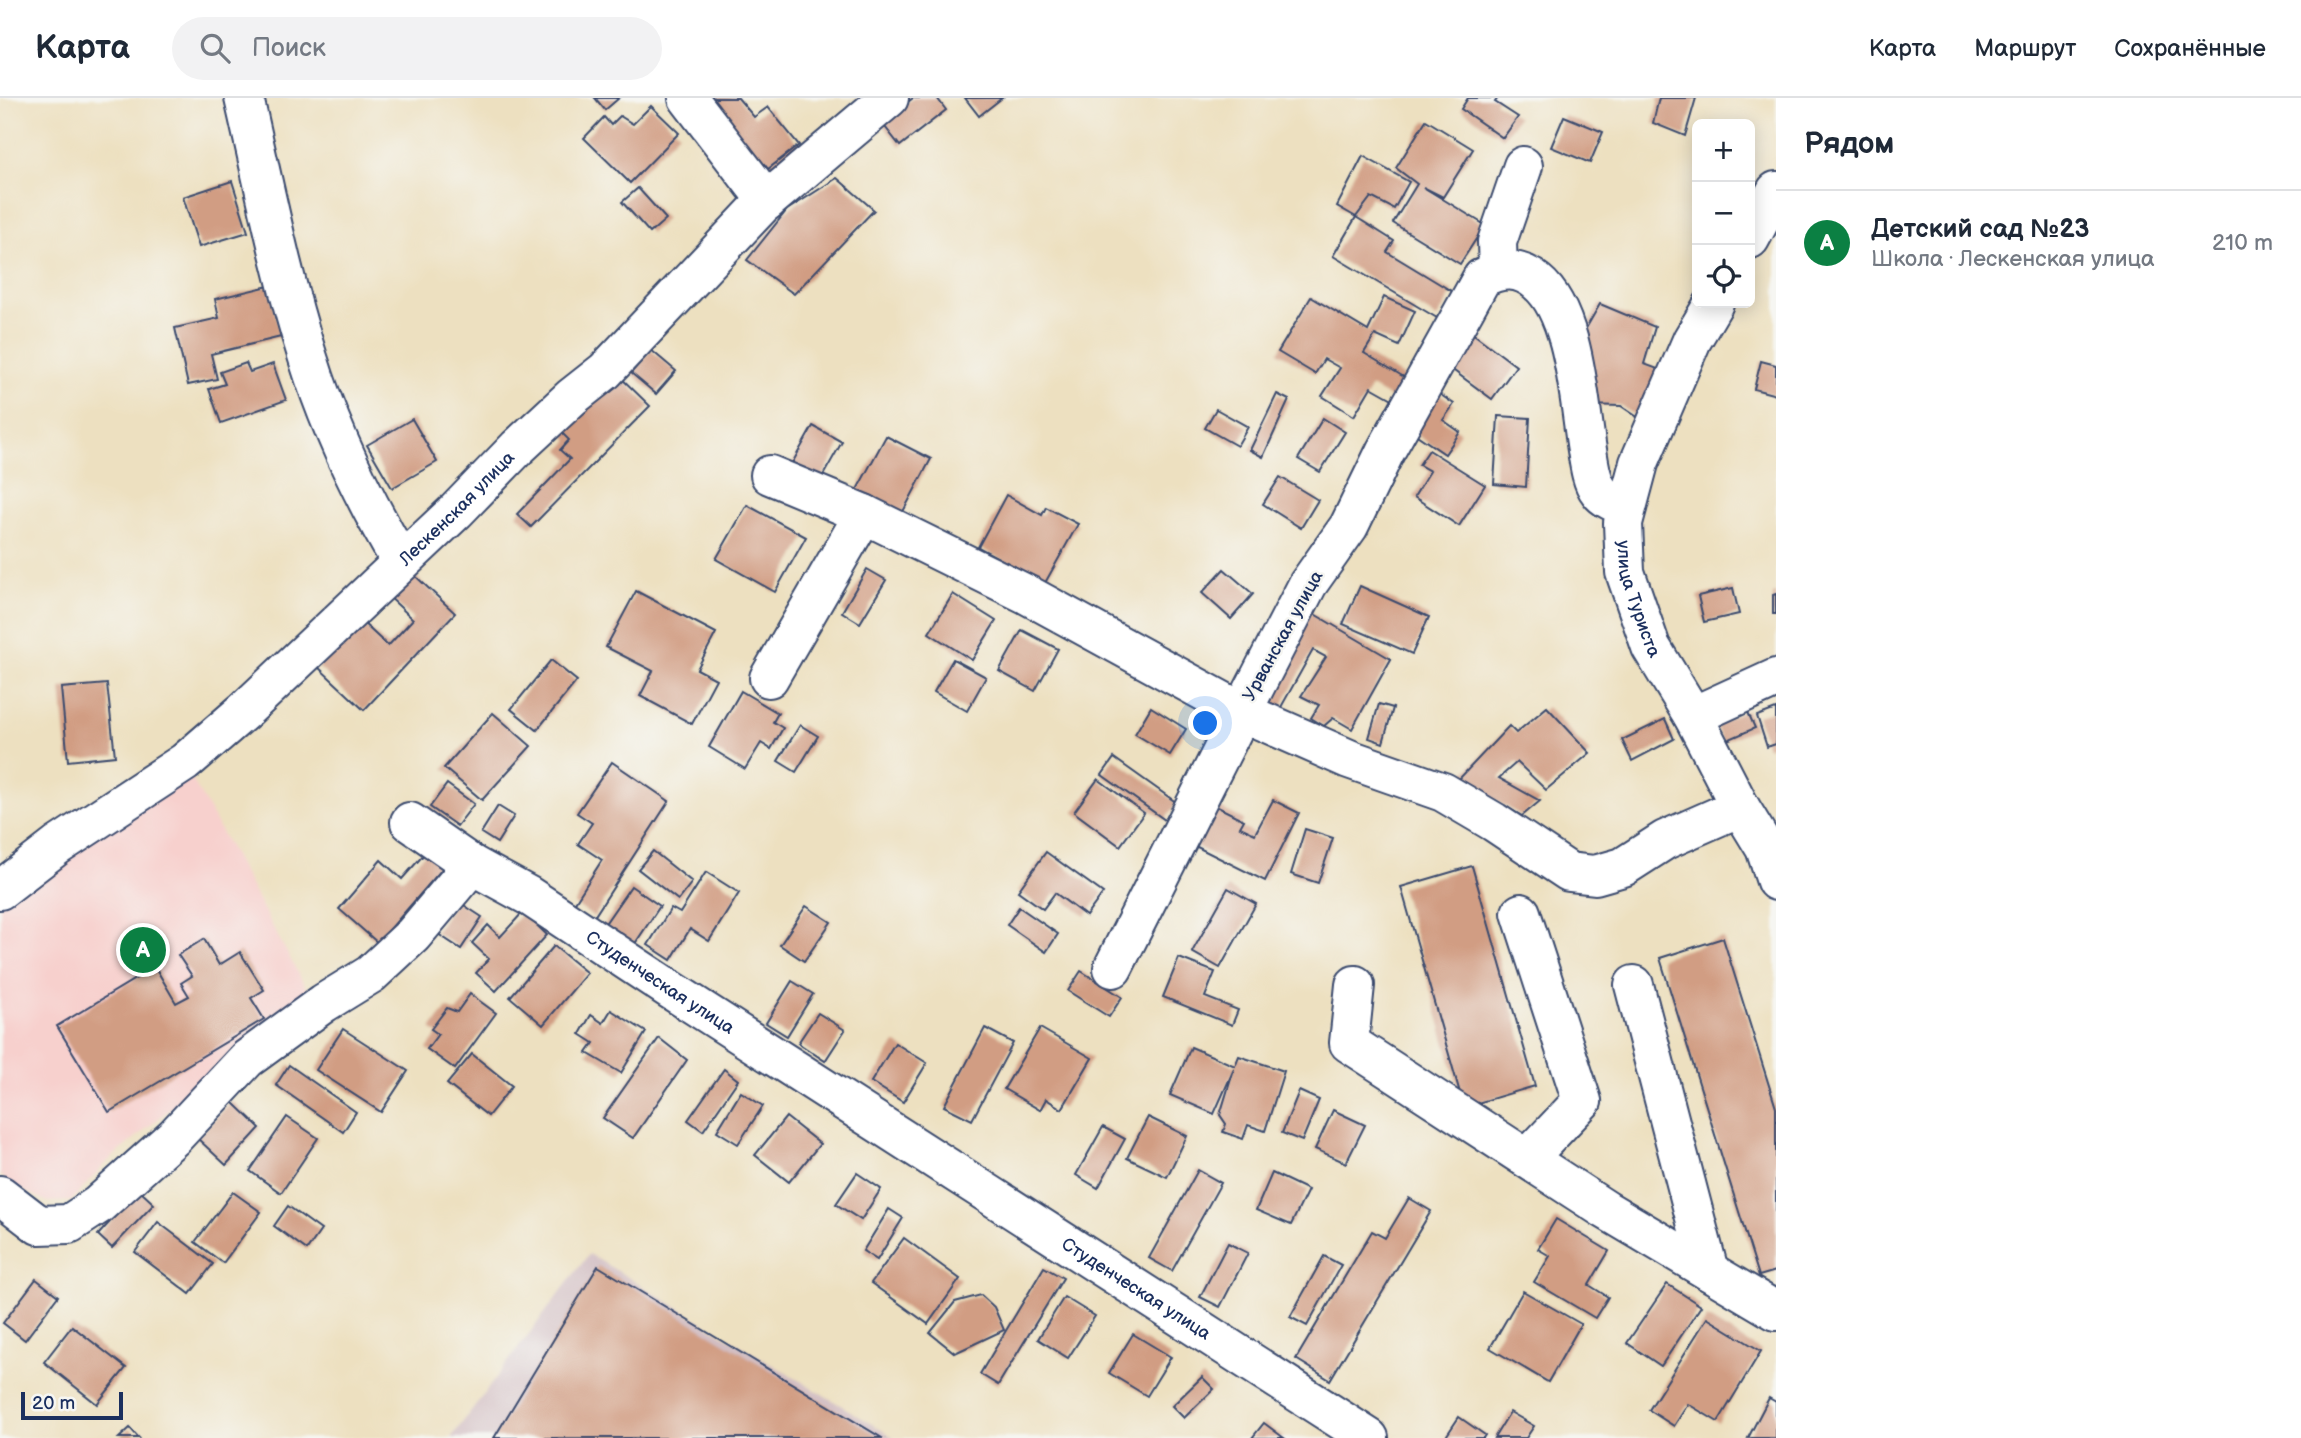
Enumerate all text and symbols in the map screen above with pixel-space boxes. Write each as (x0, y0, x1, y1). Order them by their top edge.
search box (172, 17, 662, 80)
text: Карта (35, 28, 130, 68)
icon: search (196, 29, 234, 67)
text: Поиск (252, 33, 326, 64)
text: Карта (1869, 34, 1936, 63)
text: Маршрут (1974, 34, 2076, 63)
text: Сохранённые (2114, 34, 2266, 63)
map controls (1692, 119, 1755, 308)
button: + (1692, 119, 1755, 182)
text: Рядом (1804, 126, 1894, 162)
button: − (1692, 182, 1755, 245)
text: Детский сад №23 (1871, 214, 2089, 245)
text: A (1820, 229, 1834, 257)
text: 210 m (2212, 229, 2273, 257)
button: locate (1692, 245, 1755, 308)
text: Школа · Лескенская улица (1871, 245, 2155, 273)
street label: Лескенская улица (394, 446, 519, 570)
street label: улица Туриста (1613, 540, 1665, 661)
street label: Урванская улица (1239, 567, 1328, 705)
your location (1188, 706, 1222, 740)
pin: A (120, 924, 166, 976)
street label: Студенческая улица (582, 926, 739, 1039)
street label: Студенческая улица (1058, 1233, 1215, 1344)
scale bar (21, 1389, 122, 1421)
text: 20 m (32, 1392, 75, 1415)

